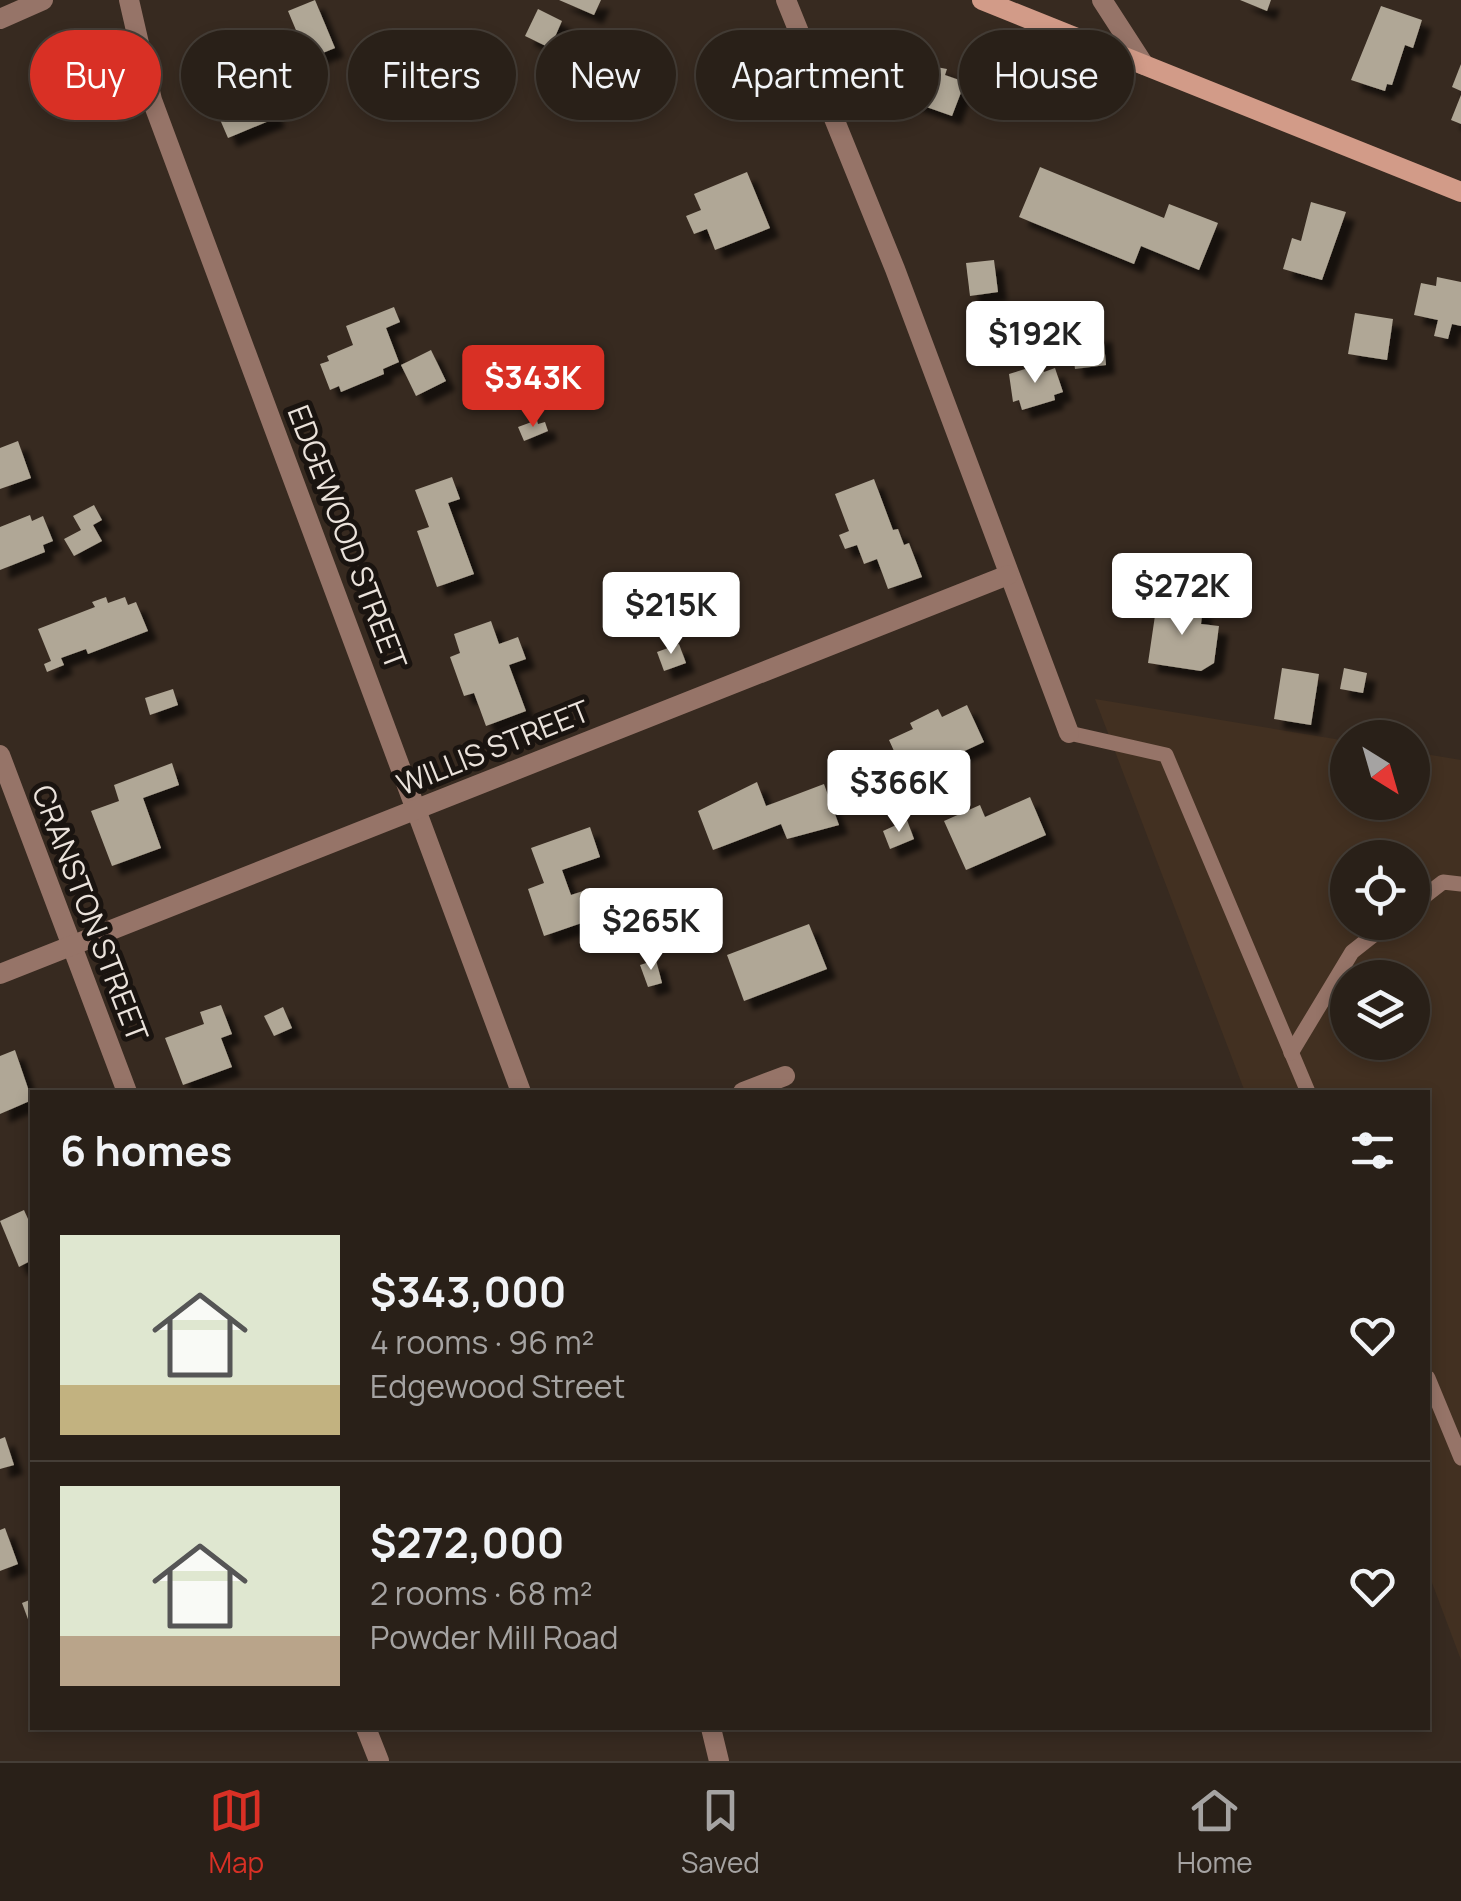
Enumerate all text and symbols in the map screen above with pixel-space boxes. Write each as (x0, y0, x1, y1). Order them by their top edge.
chip: Buy (30, 30, 161, 120)
chip: Rent (181, 30, 328, 120)
chip: Filters (348, 30, 516, 120)
chip: New (536, 30, 676, 120)
chip: Apartment (696, 30, 939, 120)
chip: House (959, 30, 1134, 120)
pin: $192K (965, 301, 1105, 386)
text: $192K (988, 311, 1082, 355)
pin: $343K (463, 345, 603, 430)
text: $343K (484, 355, 582, 399)
street label: EDGEWOOD STREET (279, 399, 417, 675)
pin: $272K (1112, 553, 1252, 638)
text: $272K (1134, 563, 1230, 607)
pin: $215K (601, 572, 741, 657)
text: $215K (625, 582, 717, 626)
street label: WILLIS STREET (390, 690, 596, 804)
north arrow (1330, 720, 1430, 820)
map controls (1330, 720, 1430, 1060)
pin: $366K (829, 750, 969, 835)
text: $366K (849, 760, 949, 804)
street label: CRANSTON STREET (23, 779, 159, 1047)
button: locate (1330, 840, 1430, 940)
pin: $265K (581, 888, 721, 973)
text: $265K (602, 898, 700, 942)
button: layers (1330, 960, 1430, 1060)
text: 6 homes (60, 1121, 232, 1179)
icon: filters (1345, 1123, 1400, 1178)
text: $343,000 (370, 1262, 566, 1320)
icon: home (140, 1275, 260, 1395)
icon: heart (1345, 1308, 1400, 1363)
text: 4 rooms · 96 m² (370, 1320, 594, 1364)
text: Edgewood Street (370, 1364, 625, 1408)
text: $272,000 (370, 1513, 564, 1571)
icon: home (140, 1526, 260, 1646)
icon: heart (1345, 1559, 1400, 1614)
text: 2 rooms · 68 m² (370, 1571, 592, 1615)
text: Powder Mill Road (370, 1615, 619, 1659)
tab: Map (208, 1783, 264, 1881)
tab: Saved (681, 1783, 760, 1881)
tab: Home (1177, 1783, 1253, 1881)

